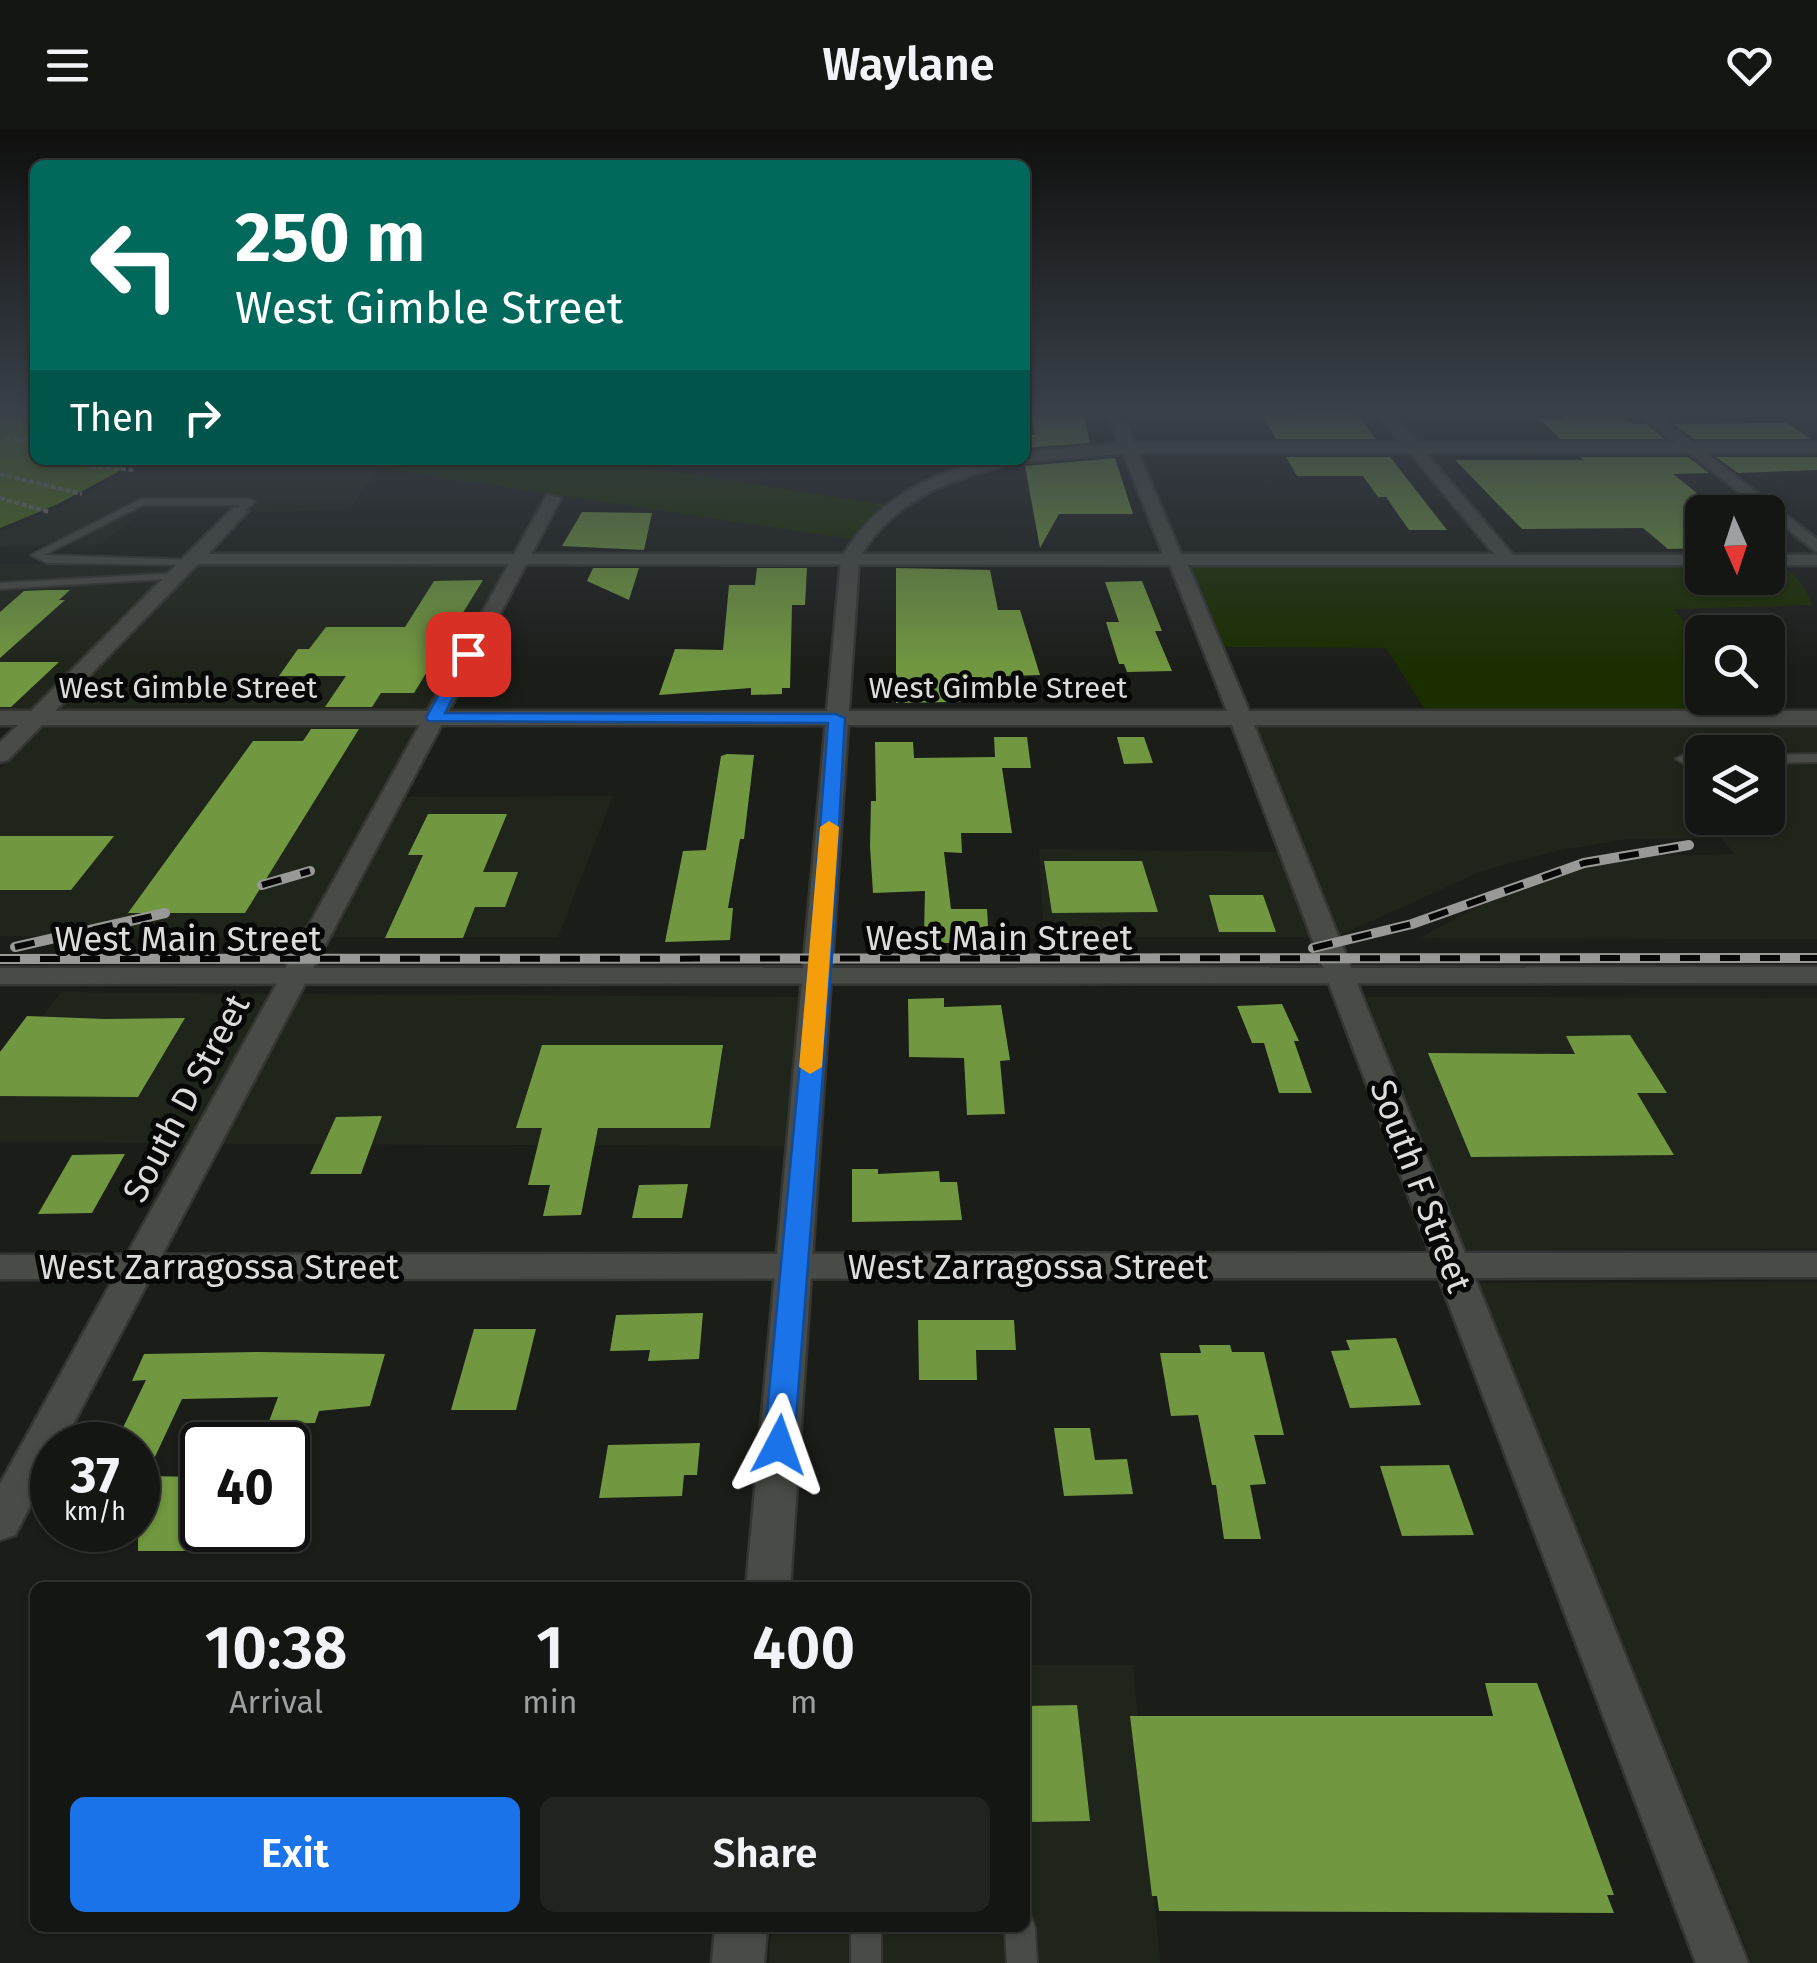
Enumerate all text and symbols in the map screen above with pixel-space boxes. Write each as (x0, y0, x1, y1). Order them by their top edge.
icon: menu (40, 38, 95, 93)
text: Waylane (822, 38, 995, 92)
icon: heart (1722, 38, 1777, 93)
text: 250 m (235, 196, 425, 280)
icon: left (70, 200, 200, 330)
text: West Gimble Street (235, 281, 623, 335)
icon: right (175, 390, 230, 445)
text: Then (70, 395, 155, 441)
north arrow (1685, 495, 1785, 595)
map controls (1685, 495, 1785, 835)
pin (426, 612, 511, 697)
button: search (1685, 615, 1785, 715)
icon: arrive (441, 627, 496, 682)
street label: West Gimble Street (59, 670, 318, 706)
street label: West Gimble Street (869, 670, 1128, 706)
button: layers (1685, 735, 1785, 835)
street label: West Main Street (866, 917, 1133, 959)
street label: West Main Street (55, 918, 322, 960)
street label: South D Street (114, 987, 258, 1209)
street label: South F Street (1361, 1074, 1481, 1298)
street label: West Zarragossa Street (39, 1246, 400, 1288)
street label: West Zarragossa Street (848, 1246, 1209, 1288)
position arrow (727, 1393, 831, 1497)
speed limit sign: 40 (180, 1422, 310, 1552)
text: 37 (70, 1445, 120, 1505)
text: km/h (64, 1497, 126, 1527)
text: 10:38 (205, 1612, 347, 1684)
text: 1 (536, 1612, 564, 1684)
text: 400 (752, 1612, 855, 1684)
text: Arrival (229, 1683, 323, 1721)
text: min (522, 1683, 577, 1721)
text: m (790, 1683, 817, 1721)
button: Exit (70, 1797, 520, 1912)
button: Share (540, 1797, 990, 1912)

